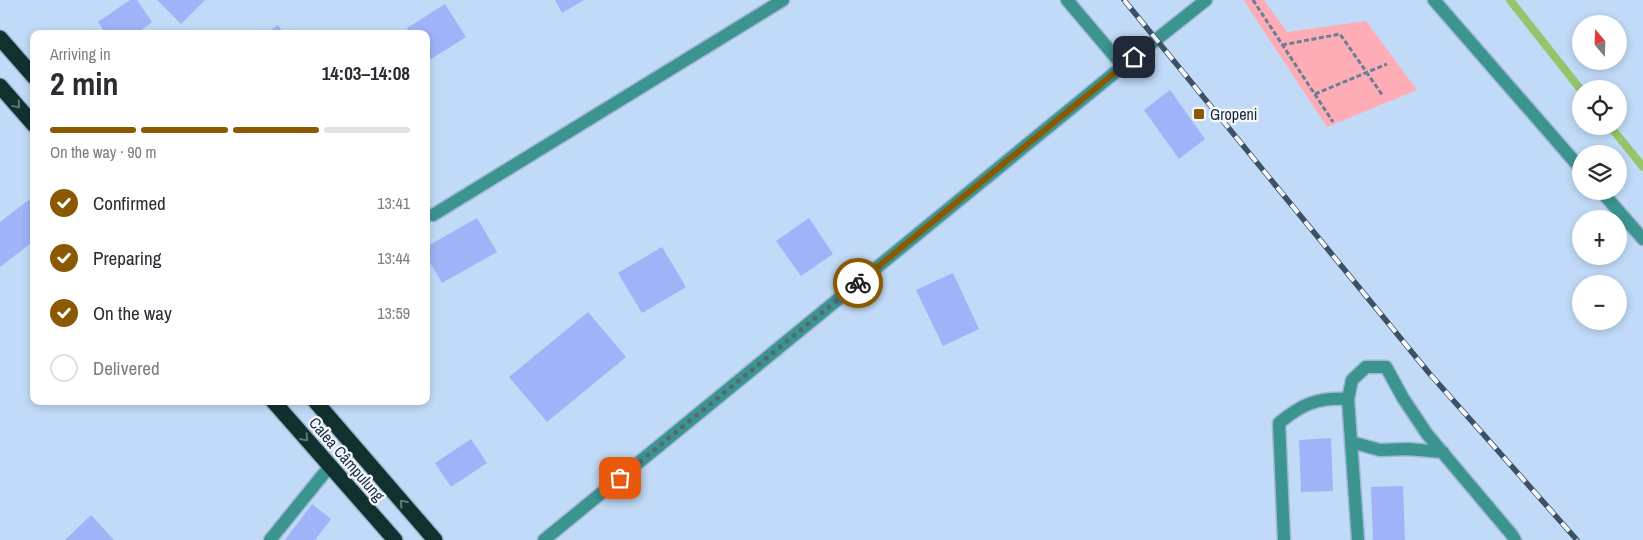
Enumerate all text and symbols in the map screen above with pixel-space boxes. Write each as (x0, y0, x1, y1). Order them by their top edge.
north arrow (1572, 15, 1628, 70)
map controls (1572, 15, 1627, 330)
pin (1113, 36, 1155, 78)
text: Arriving in (50, 43, 111, 65)
icon: home (1120, 43, 1148, 71)
text: 14:03–14:08 (322, 60, 410, 86)
text: 2 min (50, 62, 119, 105)
button: locate (1572, 80, 1627, 135)
one-way arrow (11, 100, 20, 109)
place label: Gropeni (1210, 103, 1257, 125)
marker: Gropeni (1192, 107, 1206, 121)
text: On the way · 90 m (50, 141, 156, 163)
button: layers (1572, 145, 1627, 200)
icon: check (50, 189, 78, 217)
text: Confirmed (93, 190, 166, 216)
text: 13:41 (377, 192, 410, 214)
button: + (1572, 210, 1627, 265)
icon: check (50, 244, 78, 272)
text: Preparing (93, 245, 161, 271)
text: 13:44 (377, 247, 410, 269)
courier (833, 258, 883, 308)
icon: bike (844, 269, 872, 297)
button: − (1572, 275, 1627, 330)
icon: check (50, 299, 78, 327)
text: On the way (93, 300, 172, 326)
text: 13:59 (377, 302, 410, 324)
text: Delivered (93, 355, 160, 381)
street label: Calea Câmpulung (304, 412, 390, 506)
one-way arrow (299, 432, 308, 441)
pin (599, 457, 641, 499)
icon: bag (606, 464, 634, 492)
one-way arrow (400, 500, 409, 509)

